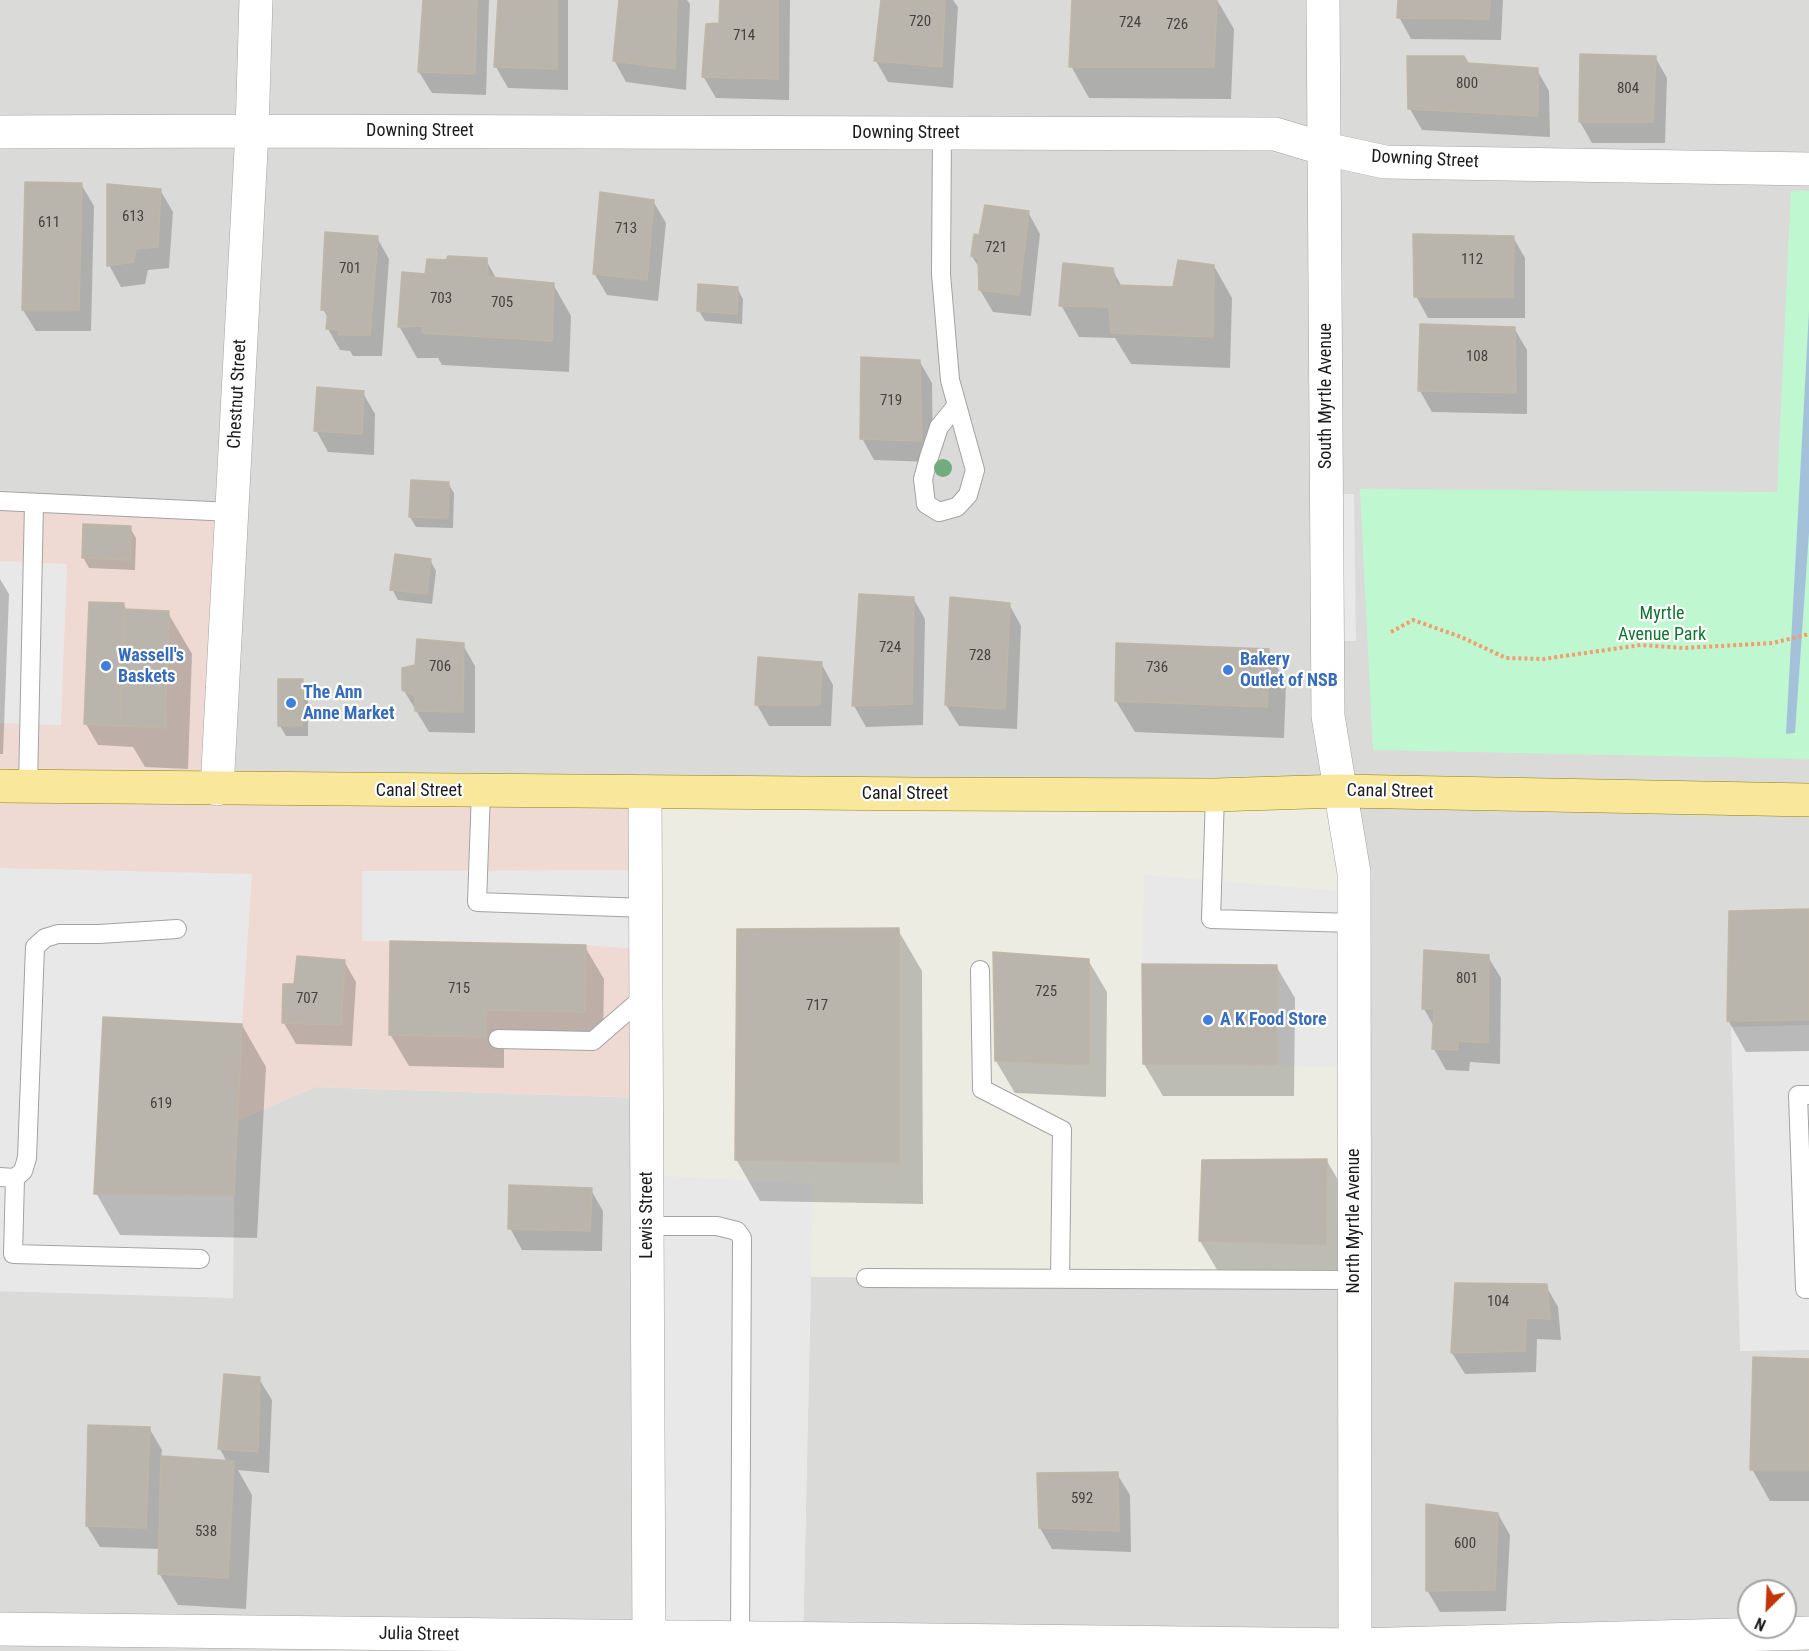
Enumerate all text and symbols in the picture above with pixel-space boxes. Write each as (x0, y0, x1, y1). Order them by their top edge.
house number: 720 (909, 13, 931, 31)
house number: 724 (1119, 14, 1141, 32)
house number: 726 (1166, 16, 1188, 34)
house number: 714 (733, 27, 755, 45)
house number: 800 (1456, 75, 1478, 93)
house number: 804 (1617, 80, 1639, 98)
street label: Downing Street (366, 120, 474, 142)
street label: Downing Street (852, 122, 960, 144)
street label: Downing Street (1371, 146, 1479, 174)
house number: 613 (122, 208, 144, 226)
house number: 611 (38, 214, 60, 232)
house number: 713 (615, 220, 637, 238)
house number: 721 (985, 239, 1007, 257)
house number: 112 (1461, 251, 1483, 269)
house number: 701 (339, 260, 361, 278)
house number: 703 (430, 290, 452, 308)
house number: 705 (491, 294, 513, 312)
street label: South Myrtle Avenue (1315, 323, 1337, 469)
street label: Chestnut Street (224, 339, 252, 449)
house number: 108 (1466, 348, 1488, 366)
house number: 719 (880, 392, 902, 410)
park label: Myrtle Avenue Park (1618, 603, 1706, 646)
house number: 724 (879, 639, 901, 657)
place label: Wassell's Baskets (118, 645, 184, 688)
house number: 728 (969, 647, 991, 665)
place label: Bakery Outlet of NSB (1240, 649, 1338, 692)
house number: 706 (429, 658, 451, 676)
marker: Wassell's Baskets (99, 659, 113, 673)
house number: 736 (1146, 659, 1168, 677)
marker: Bakery Outlet of NSB (1221, 663, 1235, 677)
place label: The Ann Anne Market (303, 682, 394, 724)
marker: The Ann Anne Market (284, 696, 298, 710)
street label: Canal Street (376, 780, 462, 802)
street label: Canal Street (1347, 780, 1433, 804)
street label: Canal Street (862, 783, 948, 805)
house number: 801 (1456, 970, 1478, 988)
house number: 715 (448, 980, 470, 998)
house number: 725 (1035, 983, 1057, 1001)
house number: 707 (296, 990, 318, 1008)
house number: 717 (806, 997, 828, 1015)
place label: A K Food Store (1220, 1009, 1327, 1031)
marker: A K Food Store (1201, 1013, 1215, 1027)
house number: 619 (150, 1095, 172, 1113)
street label: North Myrtle Avenue (1343, 1148, 1365, 1294)
street label: Lewis Street (636, 1171, 658, 1259)
house number: 104 (1487, 1293, 1509, 1311)
house number: 592 (1071, 1490, 1093, 1508)
house number: 538 (195, 1523, 217, 1541)
house number: 600 (1454, 1535, 1476, 1553)
north arrow (1737, 1579, 1797, 1639)
text: N (1752, 1613, 1769, 1635)
street label: Julia Street (379, 1623, 459, 1647)

